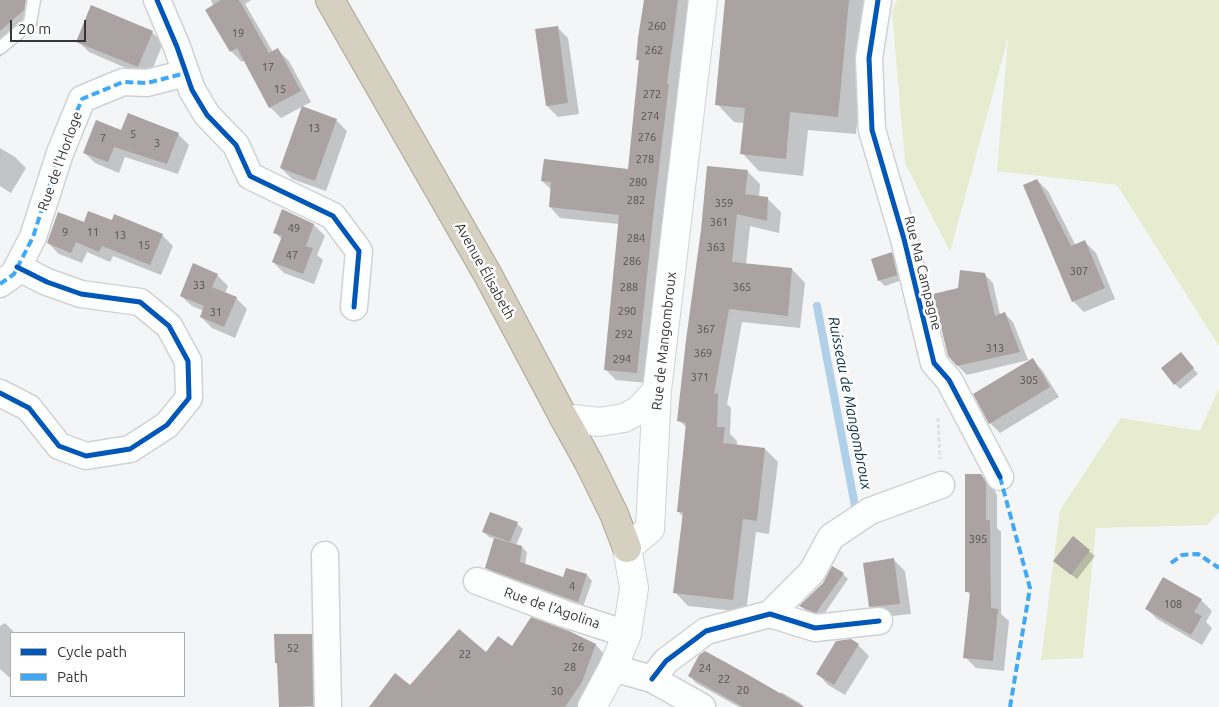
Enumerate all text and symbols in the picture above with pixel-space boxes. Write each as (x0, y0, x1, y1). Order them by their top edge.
scale bar (12, 10, 89, 42)
house number: 260 (648, 19, 666, 33)
text: 20 m (18, 20, 51, 37)
house number: 19 (232, 26, 244, 40)
house number: 262 (645, 43, 663, 57)
house number: 17 (262, 60, 274, 74)
house number: 15 (274, 82, 286, 96)
house number: 272 (643, 87, 661, 101)
street label: Rue de l'Horloge (34, 109, 86, 213)
house number: 274 (641, 109, 659, 123)
house number: 13 (308, 121, 320, 135)
house number: 5 (130, 127, 136, 141)
house number: 276 (638, 130, 656, 144)
house number: 7 (100, 131, 106, 145)
house number: 3 (154, 136, 160, 150)
house number: 278 (636, 152, 654, 166)
house number: 280 (629, 175, 647, 189)
house number: 282 (627, 193, 645, 207)
house number: 359 (715, 196, 733, 210)
street label: Rue Ma Campagne (901, 214, 945, 332)
house number: 361 (710, 215, 728, 229)
street label: Avenue Élisabeth (451, 220, 519, 322)
house number: 49 (288, 221, 300, 235)
house number: 9 (62, 225, 68, 239)
house number: 11 (87, 225, 99, 239)
house number: 13 (114, 228, 126, 242)
house number: 284 (627, 231, 645, 245)
house number: 15 (138, 238, 150, 252)
house number: 363 (707, 240, 725, 254)
house number: 47 (286, 248, 298, 262)
house number: 286 (623, 254, 641, 268)
house number: 307 (1070, 264, 1088, 278)
street label: Rue de Mangombroux (648, 271, 680, 411)
house number: 33 (193, 278, 205, 292)
house number: 288 (620, 280, 638, 294)
house number: 365 (733, 280, 751, 294)
house number: 290 (618, 304, 636, 318)
house number: 31 (210, 305, 222, 319)
water label: Ruisseau de Mangombroux (824, 315, 876, 491)
house number: 367 (697, 322, 715, 336)
house number: 292 (615, 327, 633, 341)
house number: 313 (986, 341, 1004, 355)
house number: 369 (694, 346, 712, 360)
house number: 294 (613, 352, 631, 366)
house number: 371 (691, 370, 709, 384)
house number: 305 (1020, 373, 1038, 387)
house number: 395 (969, 532, 987, 546)
house number: 4 (569, 579, 575, 593)
street label: Rue de l'Agolina (502, 584, 602, 632)
house number: 108 (1164, 597, 1182, 611)
legend (10, 632, 185, 697)
house number: 26 (572, 640, 584, 654)
house number: 52 (287, 641, 299, 655)
text: Cycle path (57, 643, 127, 660)
house number: 22 (459, 647, 471, 661)
house number: 28 (564, 660, 576, 674)
house number: 24 (699, 661, 711, 675)
text: Path (57, 668, 88, 685)
house number: 22 (718, 672, 730, 686)
house number: 20 (737, 683, 749, 697)
house number: 30 (551, 684, 563, 698)

